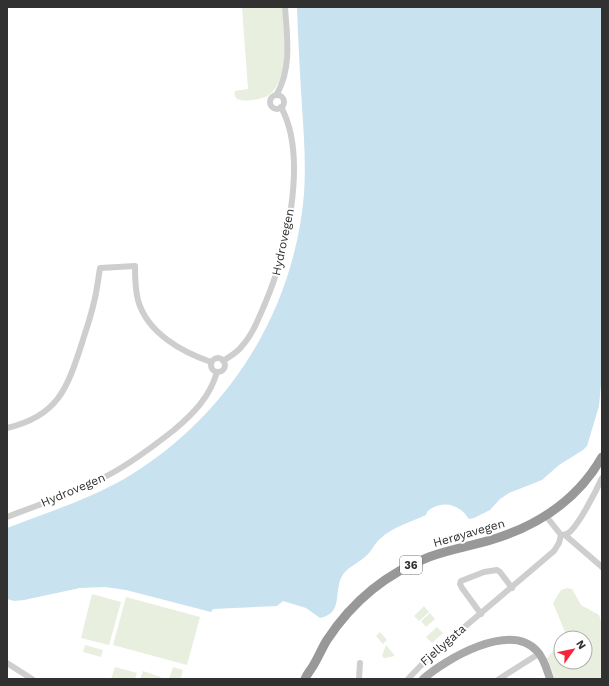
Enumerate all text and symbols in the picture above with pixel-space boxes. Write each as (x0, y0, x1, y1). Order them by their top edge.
street label: Hydrovegen (269, 207, 297, 277)
street label: Hydrovegen (39, 470, 107, 510)
street label: Herøyavegen (432, 516, 506, 550)
road number: 36 (400, 556, 422, 574)
street label: Fjellygata (417, 621, 469, 668)
north arrow (553, 630, 593, 670)
text: N (573, 638, 589, 652)

